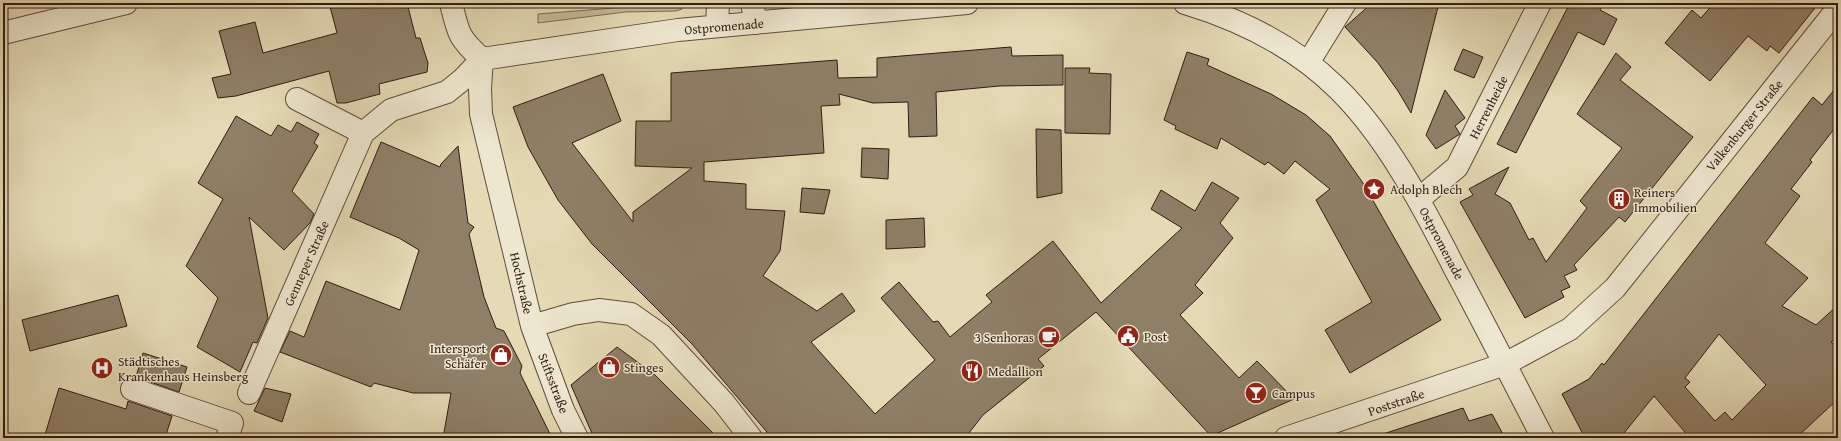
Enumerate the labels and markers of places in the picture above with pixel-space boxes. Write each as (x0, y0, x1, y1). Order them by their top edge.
place icon: Adolph Blech (1361, 176, 1387, 202)
place label: Adolph Blech (1390, 180, 1463, 199)
place label: Reiners Immobilien (1634, 183, 1698, 217)
building icon: Reiners Immobilien (1606, 186, 1632, 212)
public building icon: Post (1115, 323, 1141, 349)
cafe icon: 3 Senhoras (1036, 324, 1062, 350)
place label: Post (1144, 327, 1168, 346)
place label: 3 Senhoras (975, 328, 1034, 347)
place label: Intersport Schäfer (430, 339, 487, 373)
shop icon: Intersport Schäfer (488, 342, 514, 368)
place label: Städtisches Krankenhaus Heinsberg (118, 352, 249, 386)
shop icon: Stinges (596, 354, 622, 380)
hospital icon: Städtisches Krankenhaus Heinsberg (89, 355, 115, 381)
place label: Stinges (624, 358, 664, 377)
restaurant icon: Medallion (959, 358, 985, 384)
place label: Medallion (988, 362, 1043, 381)
bar icon: Campus (1243, 380, 1269, 406)
place label: Campus (1272, 384, 1315, 403)

